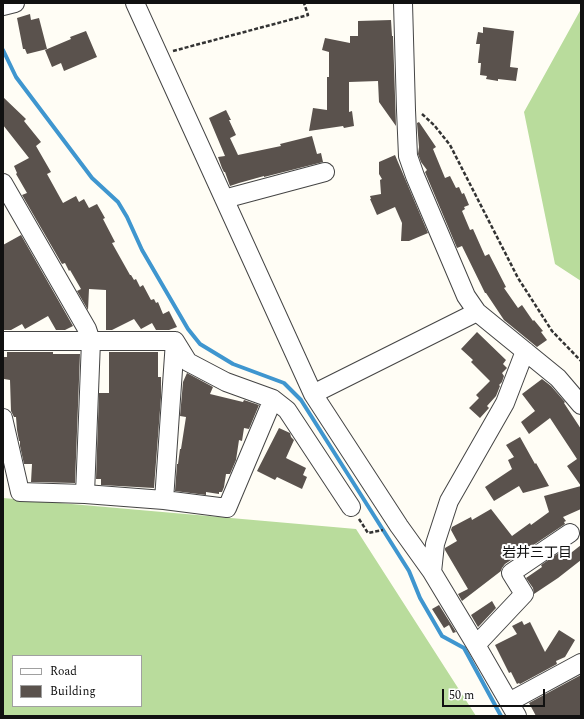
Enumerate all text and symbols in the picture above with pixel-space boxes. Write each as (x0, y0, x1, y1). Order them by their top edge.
district label: 岩井三丁目 (502, 546, 572, 562)
legend (12, 655, 142, 707)
text: Road (50, 662, 77, 681)
scale bar (444, 681, 547, 707)
text: Building (50, 682, 96, 701)
text: 50 m (449, 686, 474, 705)

